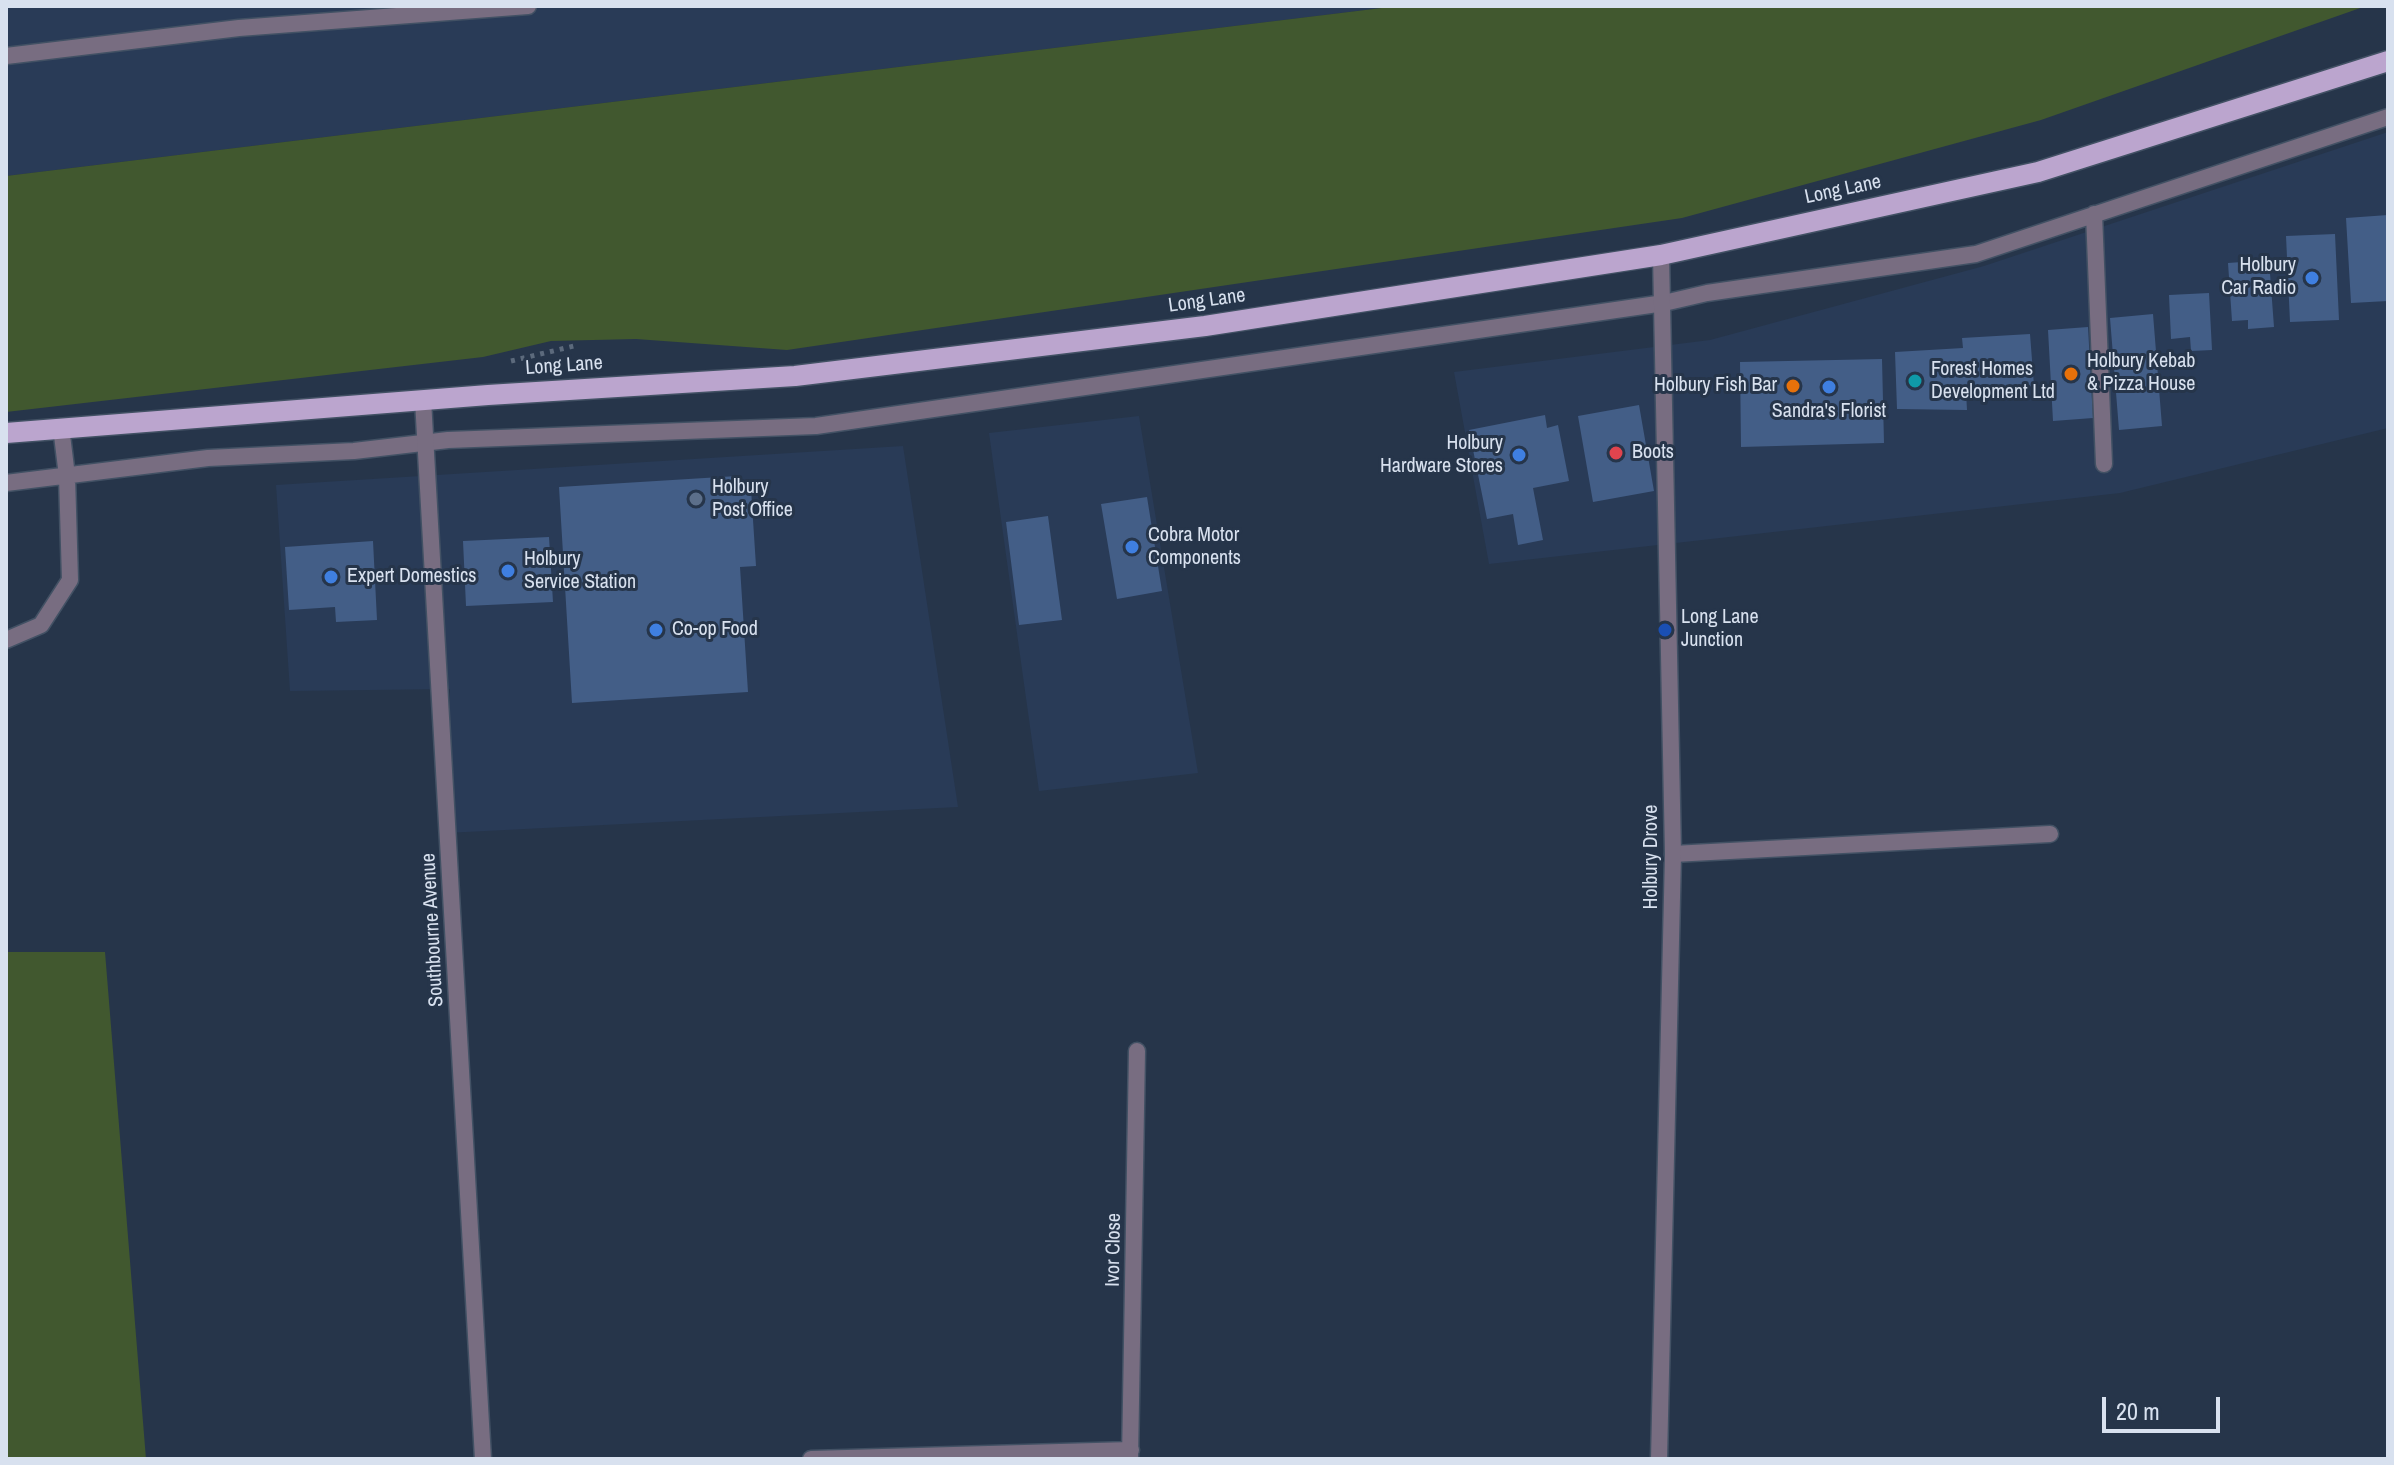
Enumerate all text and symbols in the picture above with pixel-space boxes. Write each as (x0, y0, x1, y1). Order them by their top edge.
street label: Long Lane (1803, 170, 1883, 210)
place label: Holbury Car Radio (2221, 254, 2296, 301)
marker: Holbury Car Radio (2303, 269, 2321, 287)
street label: Long Lane (1167, 284, 1247, 318)
place label: Holbury Kebab & Pizza House (2087, 350, 2195, 397)
street label: Long Lane (524, 351, 604, 381)
place label: Forest Homes Development Ltd (1931, 358, 2055, 405)
marker: Holbury Kebab & Pizza House (2062, 365, 2080, 383)
marker: Forest Homes Development Ltd (1906, 372, 1924, 390)
place label: Holbury Fish Bar (1654, 374, 1777, 398)
marker: Holbury Fish Bar (1784, 377, 1802, 395)
marker: Sandra's Florist (1820, 378, 1838, 396)
place label: Sandra's Florist (1772, 400, 1886, 424)
place label: Holbury Hardware Stores (1380, 432, 1503, 479)
place label: Boots (1632, 441, 1674, 465)
marker: Boots (1607, 444, 1625, 462)
marker: Holbury Hardware Stores (1510, 446, 1528, 464)
place label: Holbury Post Office (712, 476, 793, 523)
marker: Holbury Post Office (687, 490, 705, 508)
place label: Cobra Motor Components (1148, 524, 1241, 571)
marker: Cobra Motor Components (1123, 538, 1141, 556)
place label: Holbury Service Station (524, 548, 636, 595)
marker: Holbury Service Station (499, 562, 517, 580)
place label: Expert Domestics (347, 565, 476, 589)
marker: Expert Domestics (322, 568, 340, 586)
place label: Long Lane Junction (1681, 606, 1759, 653)
place label: Co-op Food (672, 618, 758, 642)
marker: Co-op Food (647, 621, 665, 639)
marker: Long Lane Junction (1656, 621, 1674, 639)
street label: Holbury Drove (1640, 805, 1664, 909)
street label: Southbourne Avenue (417, 853, 449, 1007)
street label: Ivor Close (1101, 1213, 1127, 1287)
scale bar (2106, 1381, 2224, 1431)
text: 20 m (2116, 1395, 2160, 1427)

